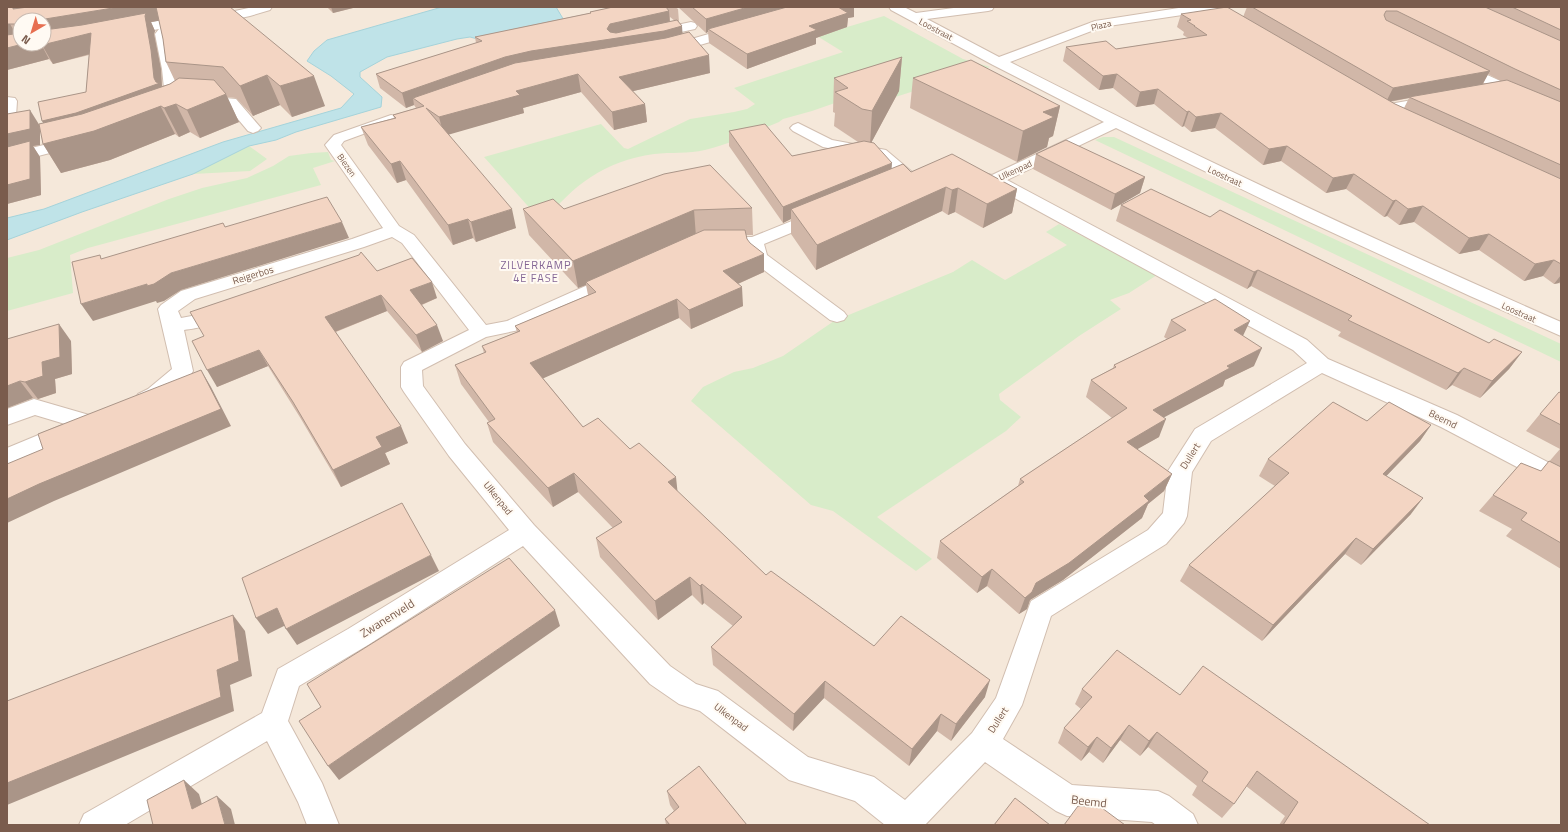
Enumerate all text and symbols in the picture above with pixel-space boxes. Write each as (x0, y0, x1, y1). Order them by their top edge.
north arrow (12, 12, 52, 52)
street label: Loostraat (917, 15, 956, 44)
street label: Plaza (1089, 16, 1113, 34)
text: N (18, 31, 34, 49)
street label: Biezen (334, 151, 360, 179)
street label: Ulkenpad (996, 157, 1034, 183)
street label: Loostraat (1206, 162, 1245, 190)
district label: ZILVERKAMP 4E FASE (500, 257, 572, 286)
street label: Reigerbos (231, 262, 276, 288)
street label: Loostraat (1500, 299, 1539, 326)
street label: Beemd (1426, 406, 1460, 432)
street label: Dullert (1176, 440, 1204, 472)
street label: Ulkenpad (480, 478, 516, 518)
street label: Zwanenveld (356, 594, 418, 642)
street label: Ulkenpad (711, 699, 751, 735)
street label: Dullert (984, 704, 1012, 736)
street label: Beemd (1070, 790, 1108, 812)

